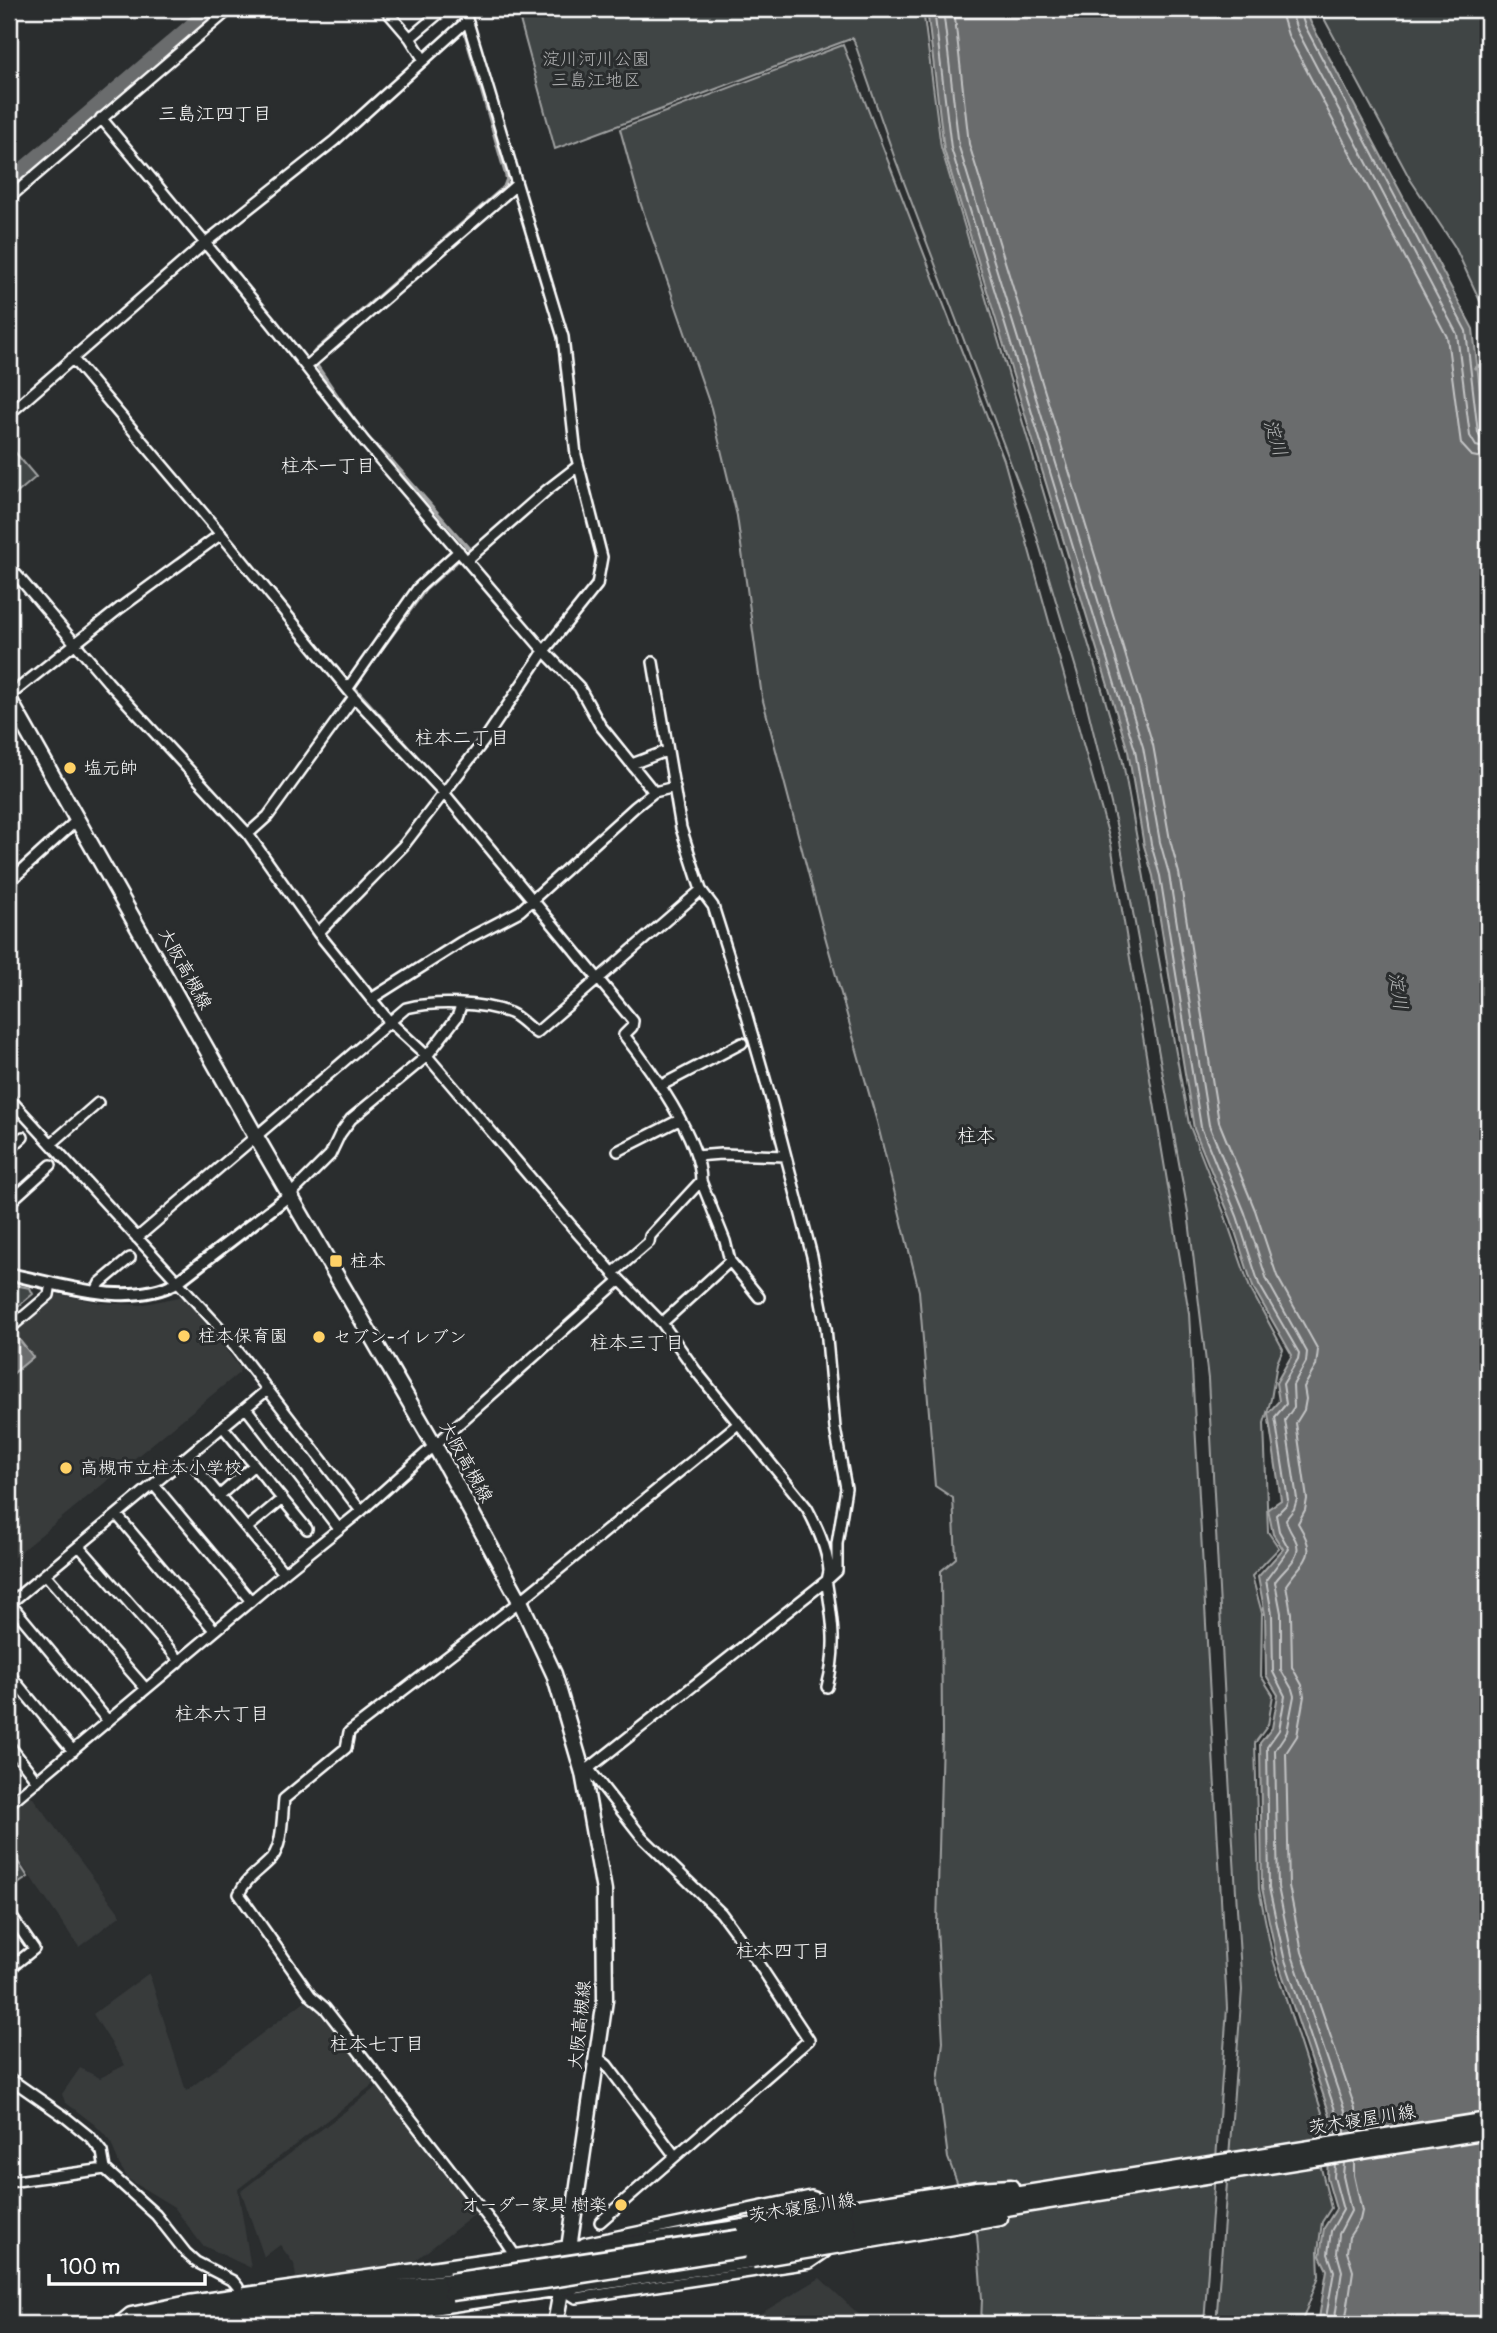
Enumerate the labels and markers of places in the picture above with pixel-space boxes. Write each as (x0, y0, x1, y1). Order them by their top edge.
place label: 塩元帥 (84, 757, 138, 780)
marker: 塩元帥 (62, 760, 78, 776)
place label: 柱本 (350, 1250, 386, 1273)
marker: 柱本 (328, 1253, 344, 1269)
place label: 柱本保育園 (198, 1325, 288, 1348)
place label: セブン-イレブン (333, 1326, 467, 1349)
marker: 柱本保育園 (176, 1328, 192, 1344)
marker: セブン-イレブン (311, 1329, 327, 1345)
place label: 高槻市立柱本小学校 (80, 1457, 242, 1480)
marker: 高槻市立柱本小学校 (58, 1460, 74, 1476)
place label: オーダー家具 樹楽 (461, 2194, 607, 2217)
marker: オーダー家具 樹楽 (613, 2197, 629, 2213)

